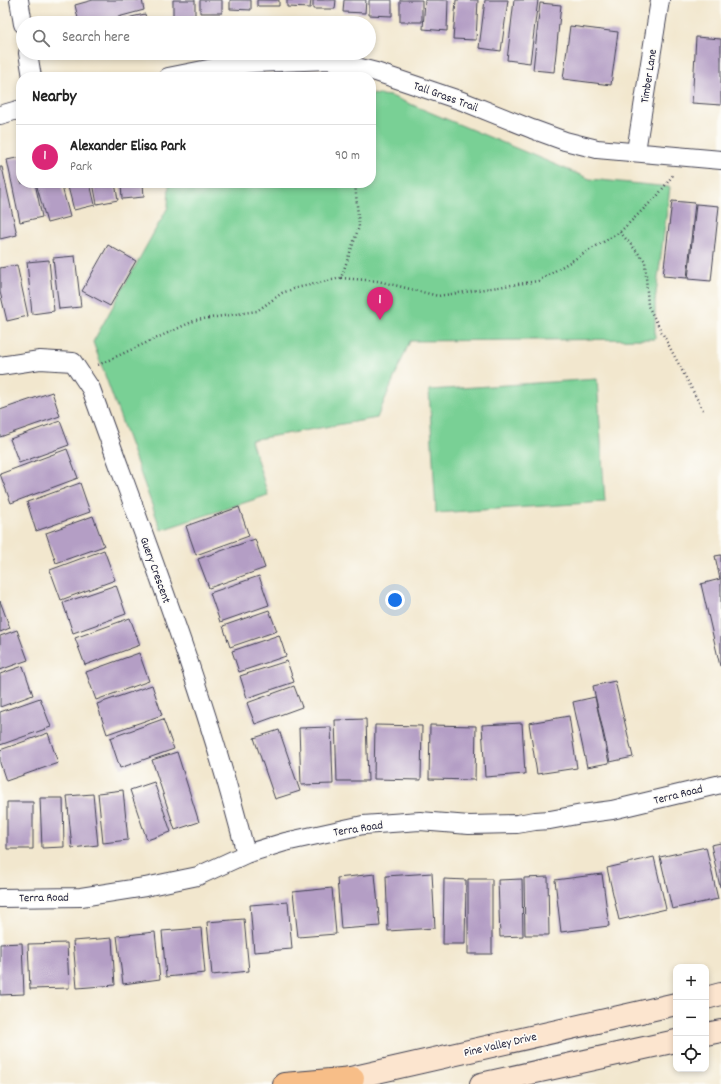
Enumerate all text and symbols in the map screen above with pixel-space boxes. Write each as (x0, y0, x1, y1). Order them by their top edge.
search box (16, 16, 376, 60)
icon: search (30, 27, 52, 49)
text: Search here (62, 27, 130, 49)
street label: Timber Lane (637, 48, 662, 104)
street label: Tall Grass Trail (411, 78, 480, 117)
text: Nearby (32, 86, 76, 110)
text: Alexander Elisa Park (70, 136, 186, 158)
text: 1 (44, 147, 46, 166)
text: 90 m (335, 147, 360, 166)
text: Park (70, 158, 92, 177)
pin: 1 (367, 287, 393, 320)
street label: Guery Crescent (135, 535, 175, 607)
your location (385, 590, 405, 610)
street label: Terra Road (652, 781, 705, 810)
street label: Terra Road (332, 817, 384, 842)
street label: Terra Road (19, 890, 69, 907)
map controls (673, 964, 709, 1072)
button: + (673, 964, 709, 1000)
button: − (673, 1000, 709, 1036)
street label: Pine Valley Drive (462, 1029, 538, 1062)
button: locate (673, 1036, 709, 1072)

